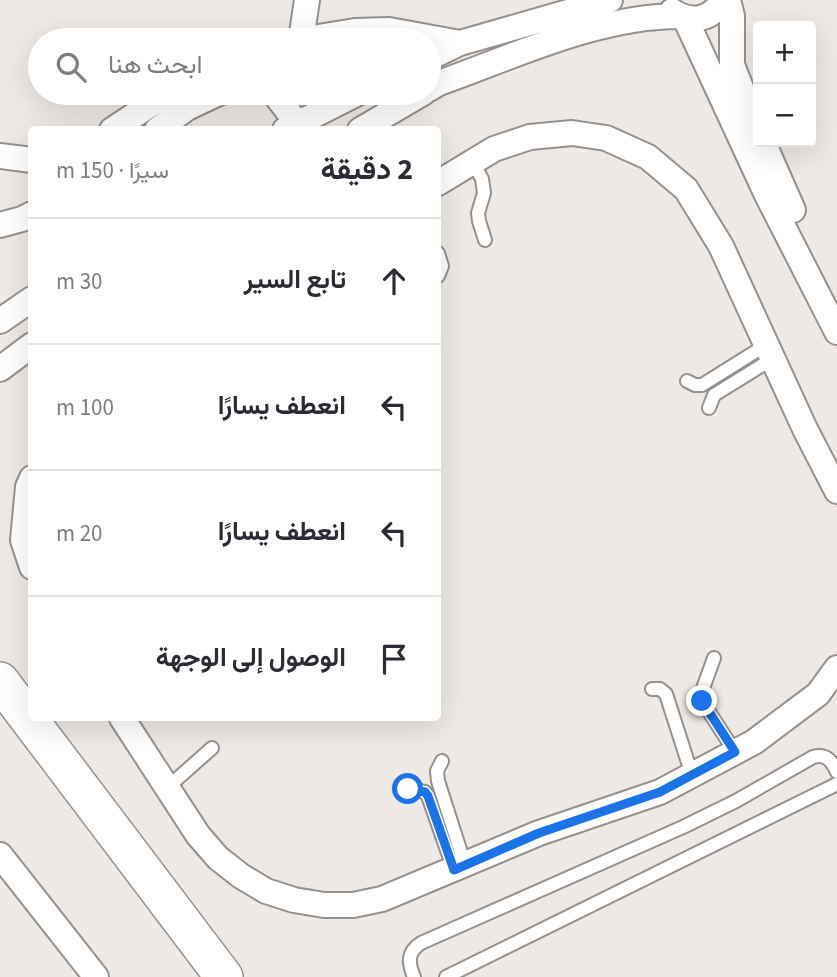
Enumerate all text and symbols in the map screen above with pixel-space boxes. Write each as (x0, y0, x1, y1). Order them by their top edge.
map controls (753, 21, 816, 147)
button: + (753, 21, 816, 84)
search box (28, 28, 441, 105)
text: ابحث هنا (108, 46, 202, 83)
icon: search (52, 48, 90, 86)
button: − (753, 84, 816, 147)
text: 2 دقيقة (320, 148, 413, 191)
text: سيرًا · 150 m (56, 154, 169, 187)
text: تابع السير (244, 261, 346, 298)
icon: ahead (375, 262, 413, 300)
text: 30 m (56, 265, 103, 298)
text: انعطف يسارًا (218, 387, 346, 424)
icon: left (375, 388, 413, 426)
text: 100 m (56, 391, 114, 424)
text: انعطف يسارًا (218, 513, 346, 550)
icon: left (375, 514, 413, 552)
text: 20 m (56, 517, 103, 550)
text: الوصول إلى الوجهة (156, 639, 346, 676)
icon: arrive (375, 640, 413, 678)
route end (686, 685, 717, 716)
route start (392, 773, 423, 804)

